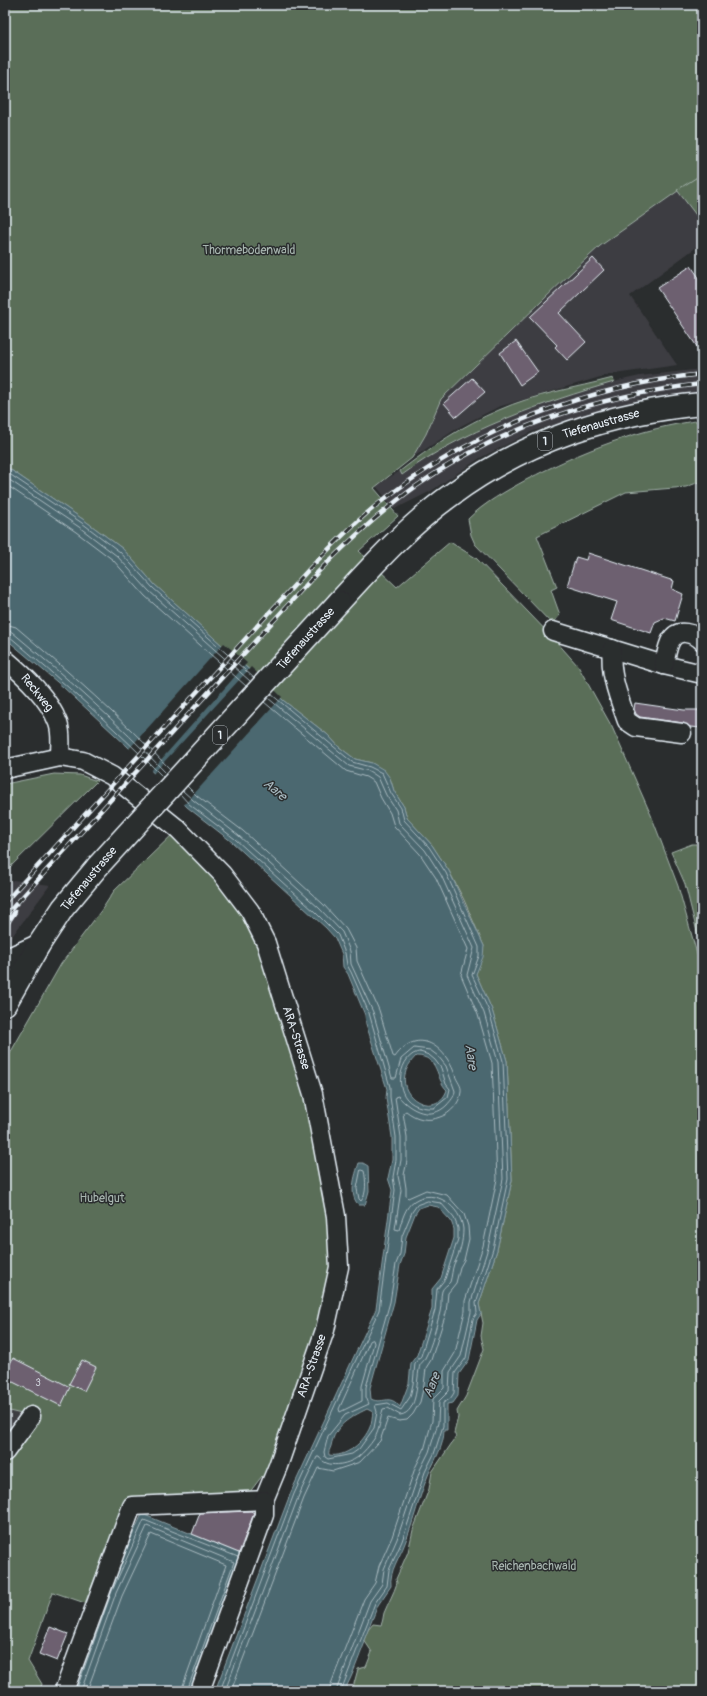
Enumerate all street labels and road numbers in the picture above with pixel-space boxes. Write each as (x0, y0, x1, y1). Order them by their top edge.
street label: Tiefenaustrasse (561, 406, 641, 442)
road number: 1 (538, 432, 552, 450)
street label: Tiefenaustrasse (274, 604, 338, 674)
street label: Reckweg (17, 671, 57, 715)
road number: 1 (213, 726, 227, 744)
street label: Tiefenaustrasse (58, 844, 120, 914)
street label: ARA-Strasse (279, 1004, 313, 1072)
street label: ARA-Strasse (294, 1332, 330, 1400)

